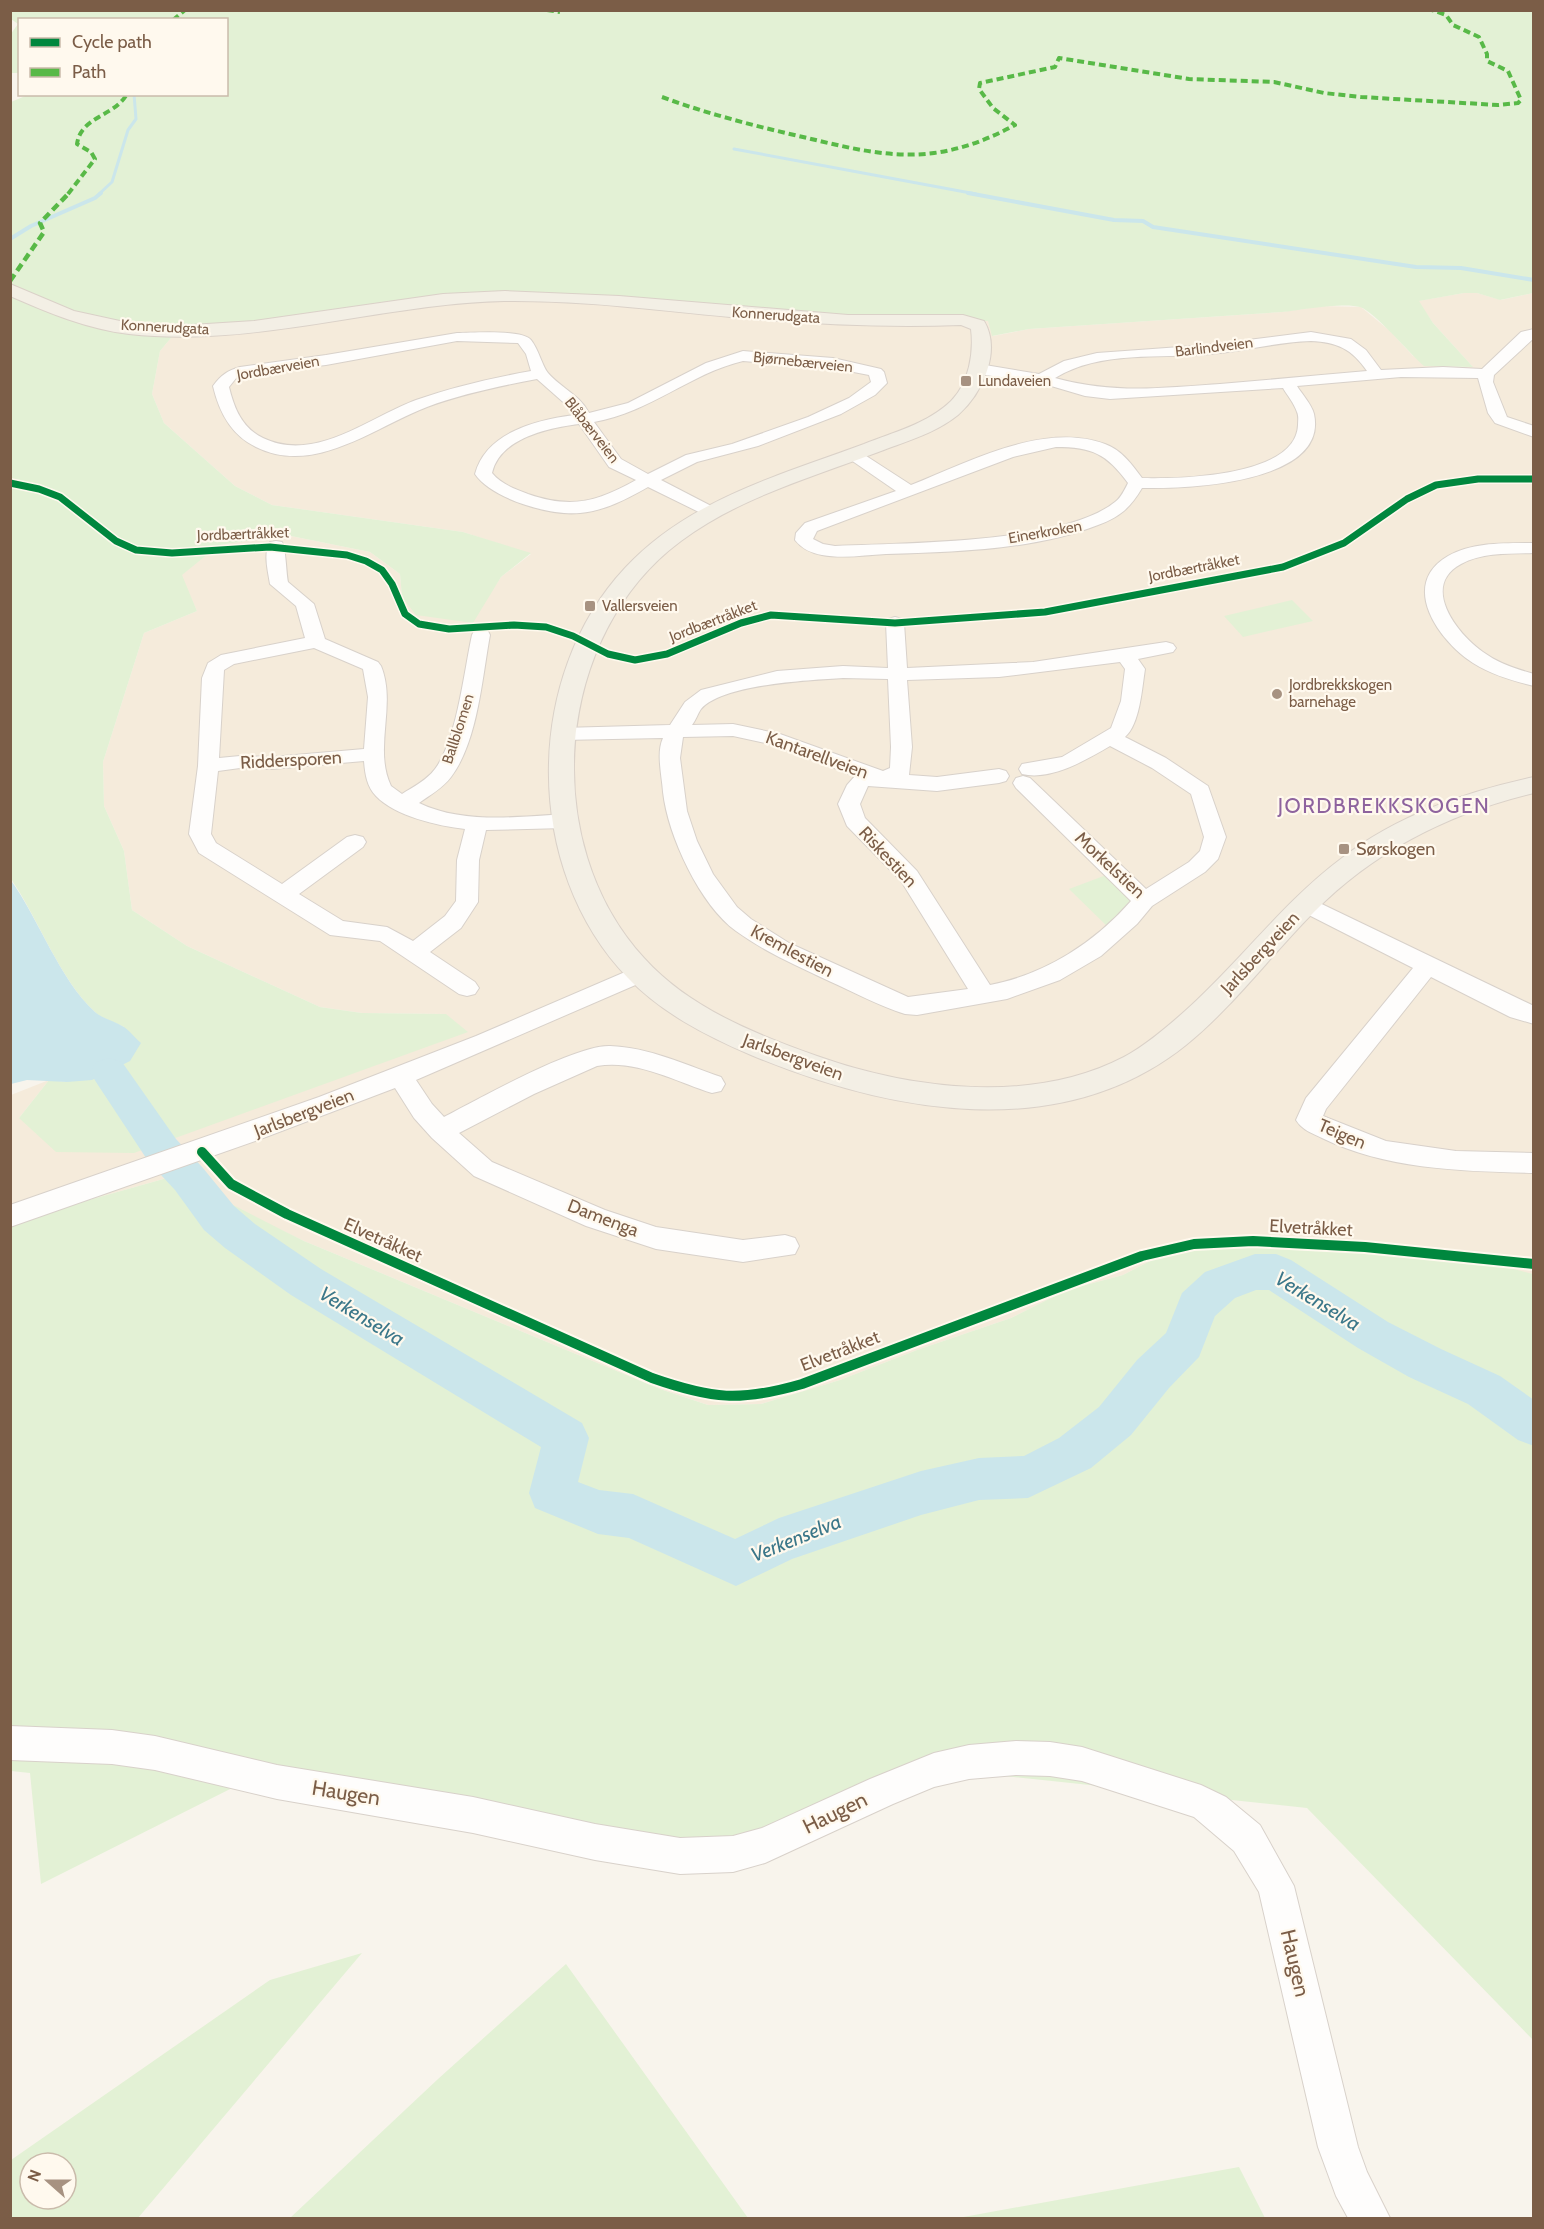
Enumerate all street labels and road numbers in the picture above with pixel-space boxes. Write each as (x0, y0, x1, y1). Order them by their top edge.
street label: Konnerudgata (731, 303, 822, 327)
street label: Konnerudgata (120, 316, 210, 338)
street label: Barlindveien (1174, 333, 1254, 361)
street label: Bjørnebærveien (752, 348, 854, 376)
street label: Jordbærveien (234, 352, 321, 384)
street label: Blåbærveien (561, 394, 623, 466)
street label: Einerkroken (1007, 517, 1083, 547)
street label: Jordbærtråkket (196, 523, 289, 545)
street label: Jordbærtråkket (1146, 550, 1241, 586)
street label: Jordbærtråkket (666, 596, 759, 646)
street label: Ballblomen (438, 692, 478, 766)
street label: Kantarellveien (763, 726, 871, 784)
street label: Riddersporen (240, 746, 342, 774)
street label: Riskestien (854, 822, 922, 892)
street label: Morkelstien (1070, 827, 1150, 903)
street label: Jarlsbergveien (1215, 907, 1304, 1000)
street label: Kremlestien (747, 920, 837, 982)
street label: Jarlsbergveien (739, 1028, 846, 1085)
street label: Jarlsbergveien (250, 1084, 357, 1142)
street label: Teigen (1315, 1114, 1369, 1154)
street label: Damenga (564, 1194, 642, 1242)
street label: Elvetråkket (340, 1213, 426, 1267)
street label: Elvetråkket (1269, 1215, 1353, 1241)
street label: Elvetråkket (797, 1326, 883, 1376)
street label: Haugen (310, 1775, 382, 1810)
street label: Haugen (798, 1786, 871, 1839)
street label: Haugen (1276, 1927, 1315, 1999)

